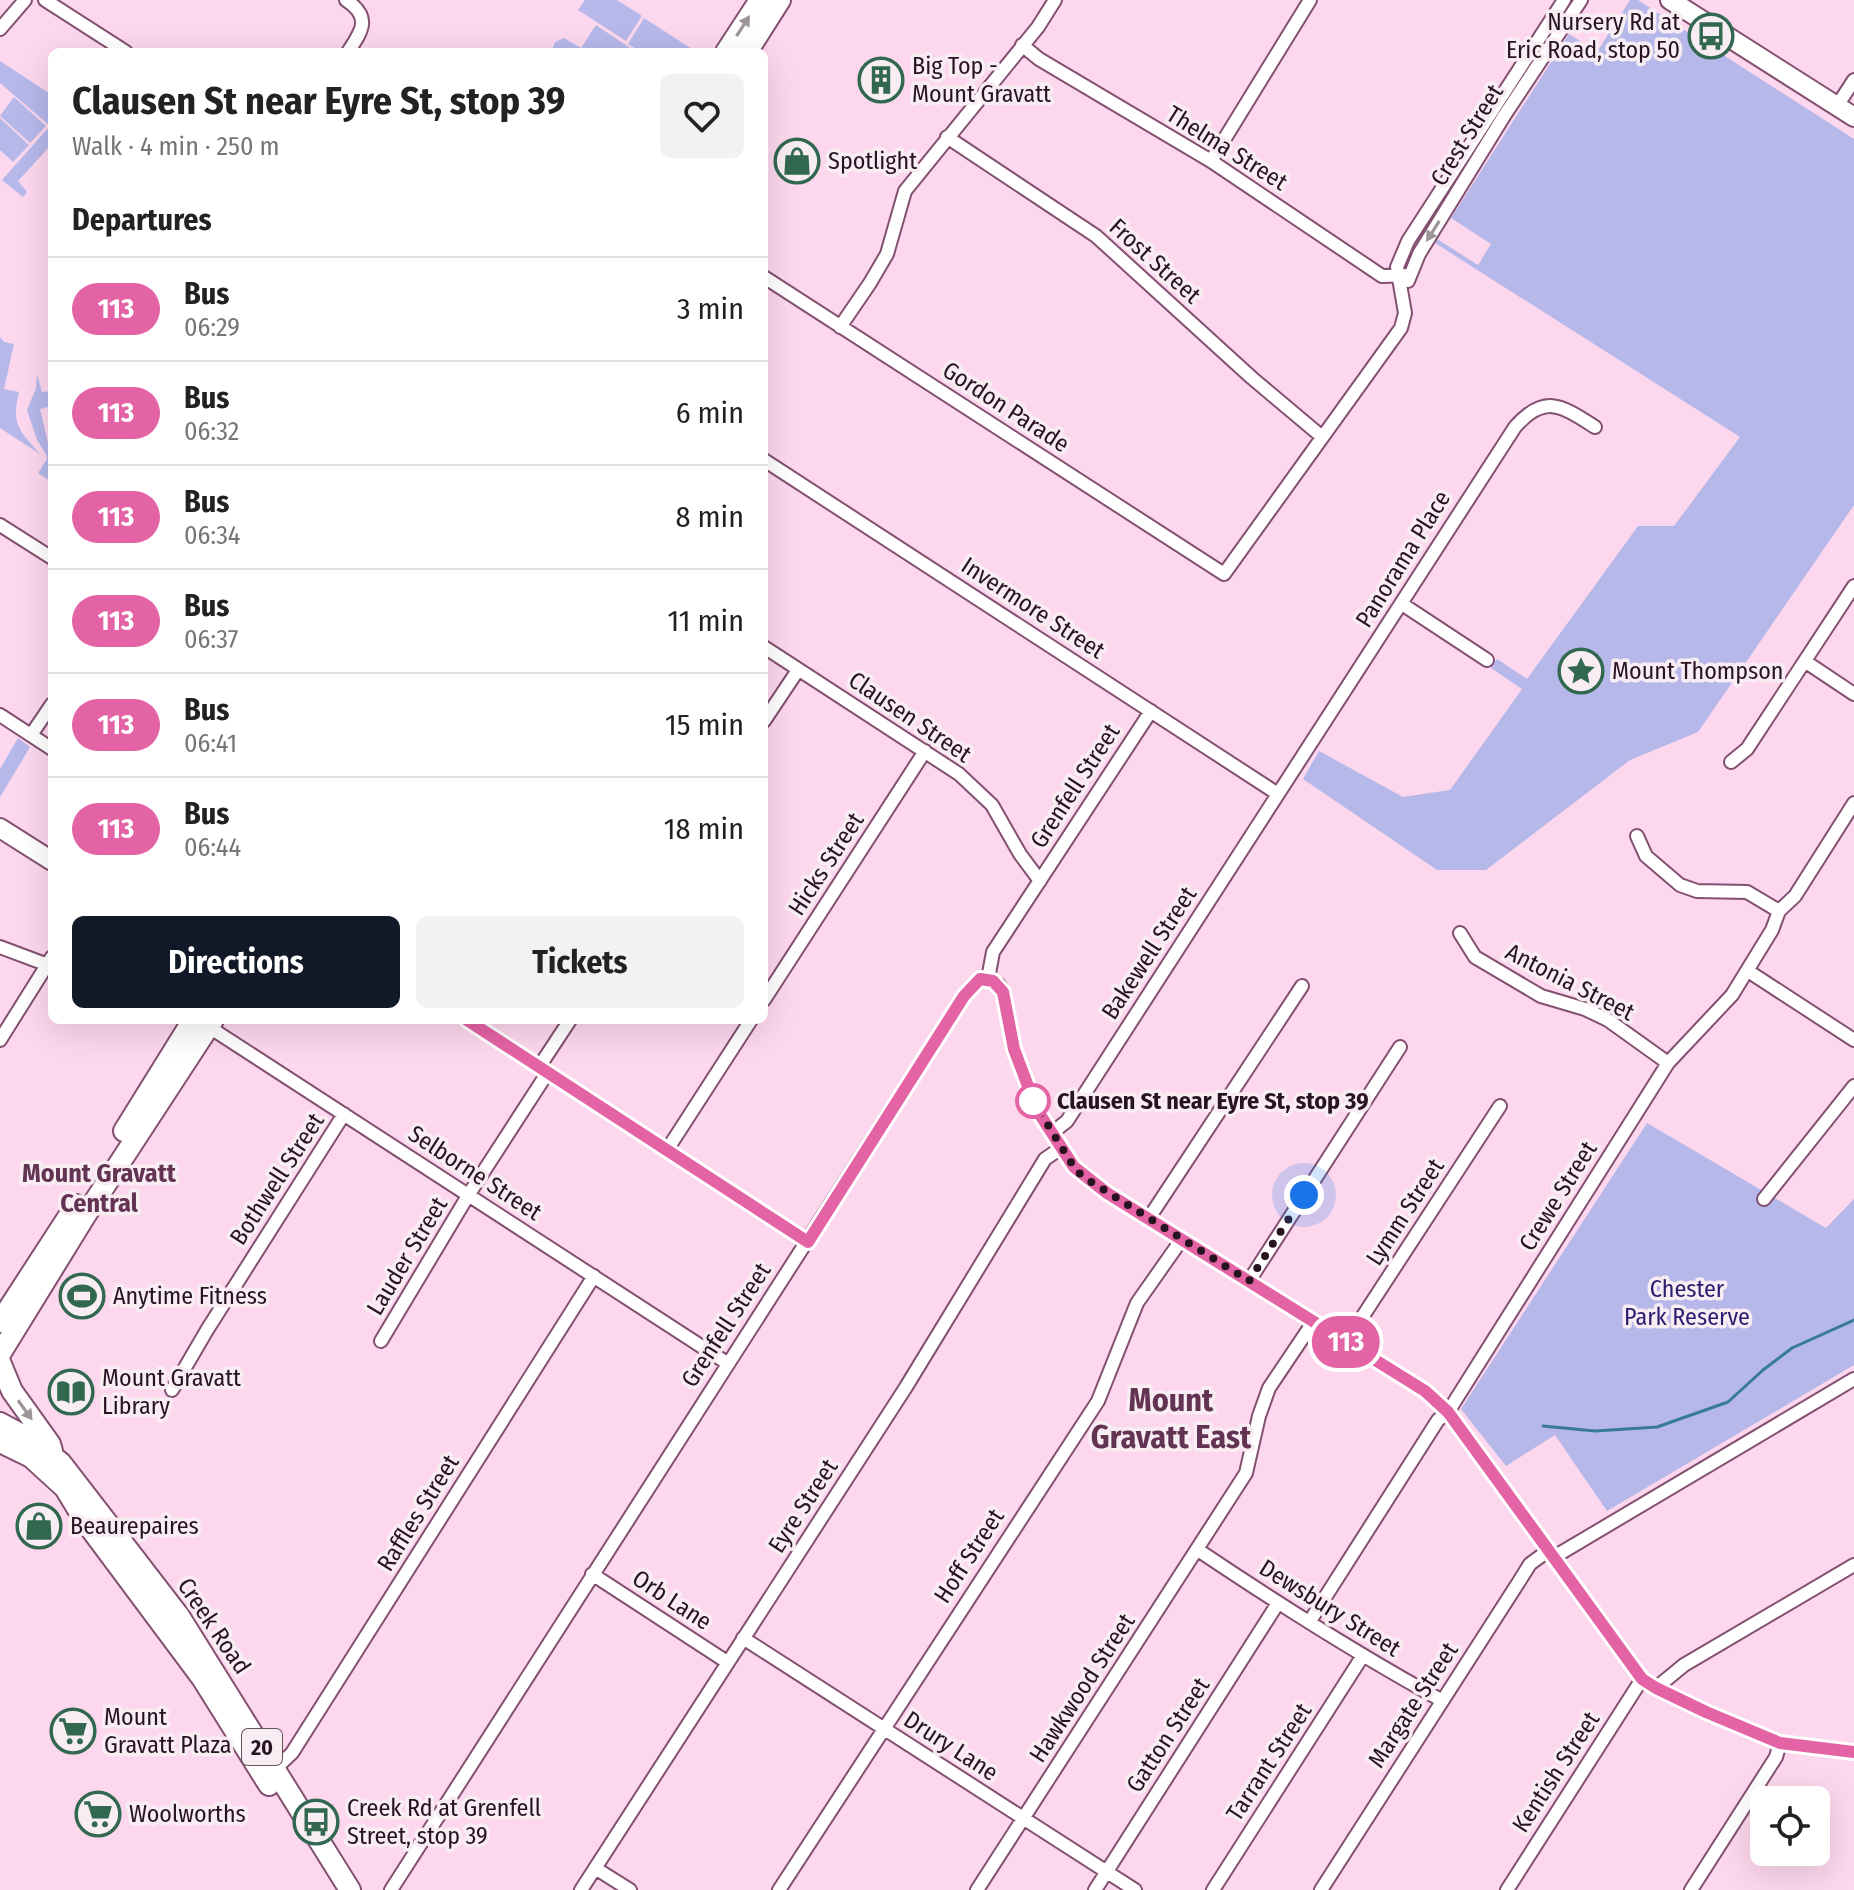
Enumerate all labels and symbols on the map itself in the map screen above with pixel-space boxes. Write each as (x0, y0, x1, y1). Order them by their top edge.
place label: Nursery Rd at Eric Road, stop 50 (1506, 8, 1680, 64)
bus stop icon: Nursery Rd at Eric Road, stop 50 (1687, 12, 1735, 60)
one-way arrow (735, 15, 749, 37)
place label: Big Top - Mount Gravatt (912, 52, 1051, 108)
building icon: Big Top - Mount Gravatt (857, 56, 905, 104)
street label: Crest Street (1425, 79, 1509, 191)
street label: Thelma Street (1162, 100, 1293, 196)
shop icon: Spotlight (773, 137, 821, 185)
place label: Spotlight (828, 147, 917, 175)
street label: Frost Street (1104, 213, 1206, 309)
one-way arrow (1426, 220, 1440, 242)
street label: Gordon Parade (938, 356, 1074, 458)
street label: Panorama Place (1350, 486, 1456, 632)
street label: Invermore Street (956, 551, 1110, 665)
place icon: Mount Thompson (1557, 647, 1605, 695)
place label: Mount Thompson (1612, 657, 1784, 685)
street label: Clausen Street (843, 666, 977, 768)
street label: Grenfell Street (1025, 719, 1126, 853)
street label: Hicks Street (782, 807, 870, 921)
street label: Bakewell Street (1096, 881, 1202, 1025)
street label: Antonia Street (1501, 938, 1639, 1026)
marker: Clausen St near Eyre St, stop 39 (1016, 1084, 1050, 1118)
place label: Clausen St near Eyre St, stop 39 (1057, 1087, 1369, 1115)
street label: Bothwell Street (224, 1108, 330, 1250)
street label: Selborne Street (403, 1120, 547, 1226)
street label: Crewe Street (1513, 1136, 1603, 1256)
street label: Lymm Street (1360, 1153, 1450, 1271)
district label: Mount Gravatt Central (22, 1158, 177, 1219)
your location (1284, 1175, 1324, 1215)
street label: Lauder Street (361, 1192, 453, 1320)
street label: Grenfell Street (676, 1258, 777, 1392)
sports icon: Anytime Fitness (58, 1272, 106, 1320)
park label: Chester Park Reserve (1624, 1275, 1750, 1331)
place label: Anytime Fitness (113, 1282, 267, 1310)
line badge: 113 (1300, 1316, 1392, 1368)
place label: Mount Gravatt Library (102, 1364, 241, 1420)
library icon: Mount Gravatt Library (47, 1368, 95, 1416)
district label: Mount Gravatt East (1091, 1381, 1252, 1456)
one-way arrow (17, 1399, 33, 1420)
street label: Raffles Street (371, 1450, 465, 1576)
street label: Eyre Street (762, 1454, 844, 1558)
shop icon: Beaurepaires (15, 1502, 63, 1550)
street label: Hoff Street (928, 1504, 1010, 1608)
place label: Beaurepaires (70, 1512, 199, 1540)
street label: Dewsbury Street (1254, 1554, 1406, 1663)
street label: Orb Lane (627, 1564, 717, 1636)
street label: Creek Road (172, 1573, 256, 1679)
street label: Hawkwood Street (1024, 1608, 1141, 1768)
street label: Margate Street (1362, 1637, 1464, 1773)
street label: Gatton Street (1121, 1672, 1215, 1797)
street label: Tarrant Street (1221, 1698, 1317, 1826)
place label: Mount Gravatt Plaza (104, 1703, 231, 1759)
street label: Drury Lane (899, 1705, 1003, 1787)
street label: Kentish Street (1507, 1706, 1605, 1838)
supermarket icon: Mount Gravatt Plaza (49, 1707, 97, 1755)
road number: 20 (242, 1729, 282, 1765)
supermarket icon: Woolworths (74, 1790, 122, 1838)
place label: Creek Rd at Grenfell Street, stop 39 (347, 1794, 541, 1850)
bus stop icon: Creek Rd at Grenfell Street, stop 39 (292, 1798, 340, 1846)
place label: Woolworths (129, 1800, 246, 1828)

